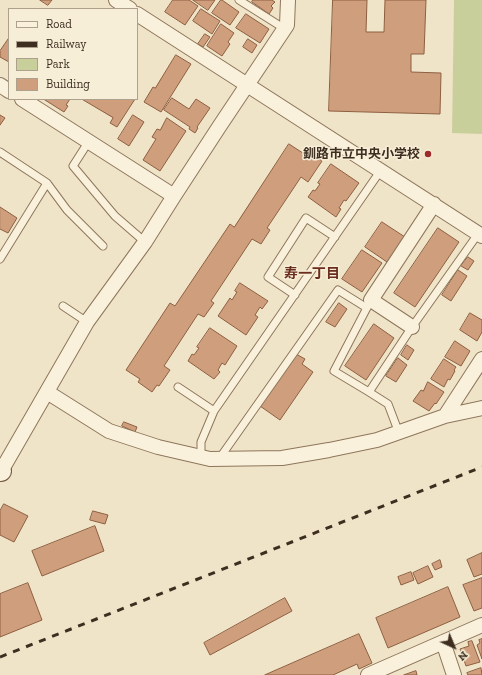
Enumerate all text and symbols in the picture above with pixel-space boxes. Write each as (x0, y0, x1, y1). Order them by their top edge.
legend (8, 8, 138, 100)
text: Road (46, 17, 72, 31)
text: Railway (46, 37, 87, 51)
text: Park (46, 57, 70, 71)
text: Building (46, 77, 90, 91)
place label: 釧路市立中央小学校 (303, 146, 420, 162)
marker: 釧路市立中央小学校 (423, 149, 433, 159)
district label: 寿一丁目 (284, 266, 340, 282)
north arrow (434, 627, 474, 667)
text: N (455, 648, 470, 664)

